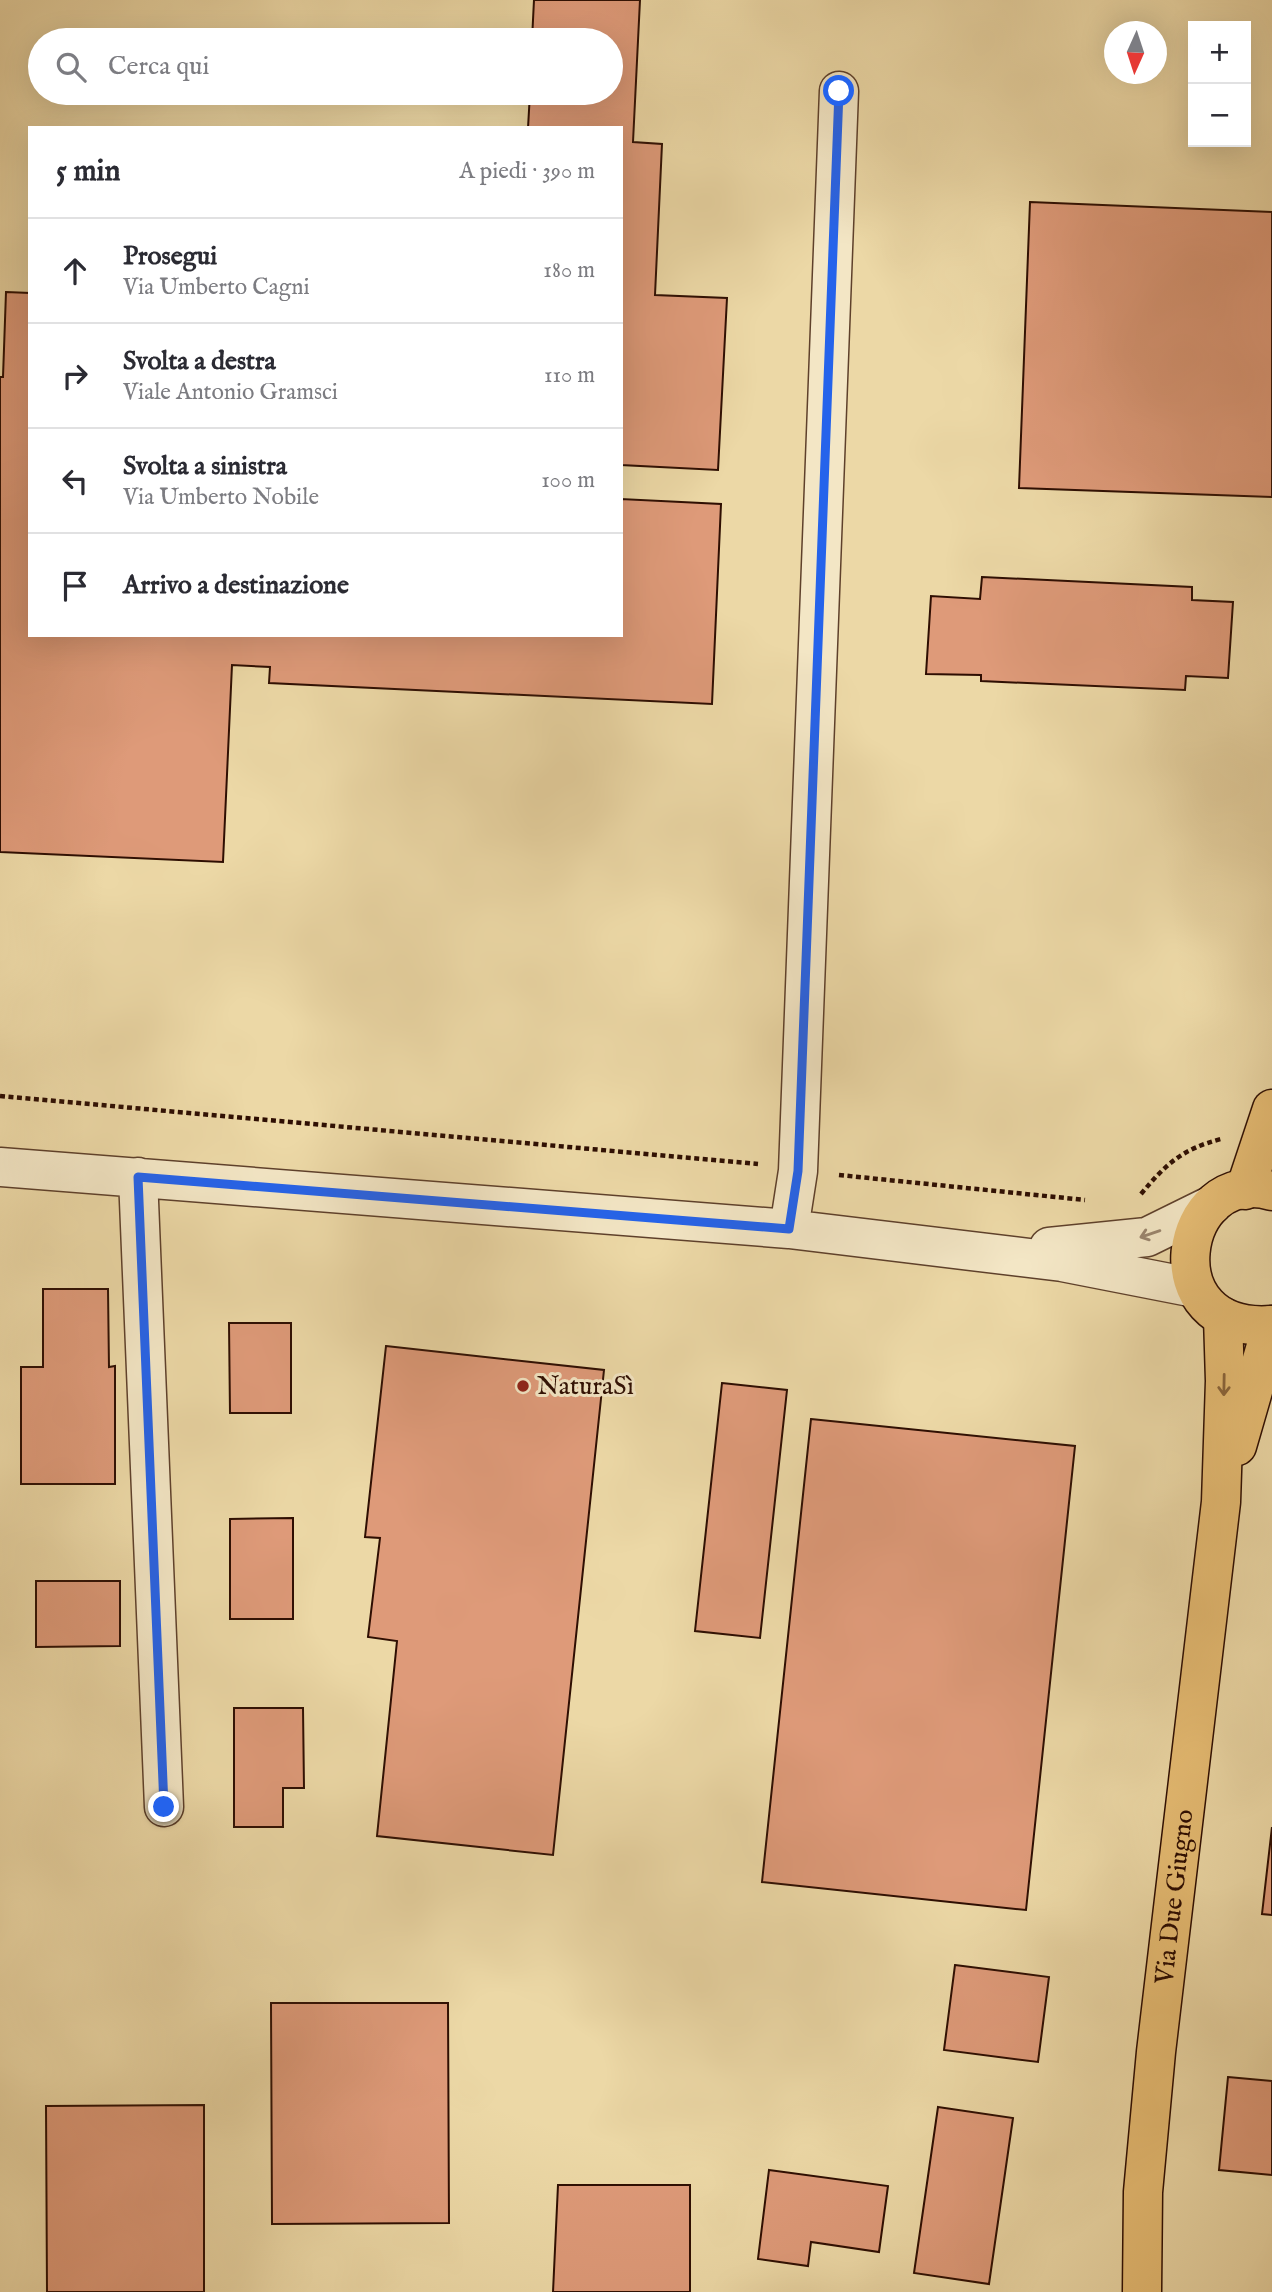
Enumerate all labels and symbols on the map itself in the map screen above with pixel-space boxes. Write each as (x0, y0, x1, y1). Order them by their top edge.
north arrow (1104, 21, 1167, 84)
route start (823, 75, 854, 106)
one-way arrow (1140, 1229, 1161, 1241)
place label: NaturaSì (537, 1370, 634, 1403)
one-way arrow (1218, 1374, 1231, 1397)
marker: NaturaSì (515, 1378, 531, 1394)
route end (148, 1791, 179, 1822)
street label: Via Due Giugno (1148, 1807, 1201, 1987)

